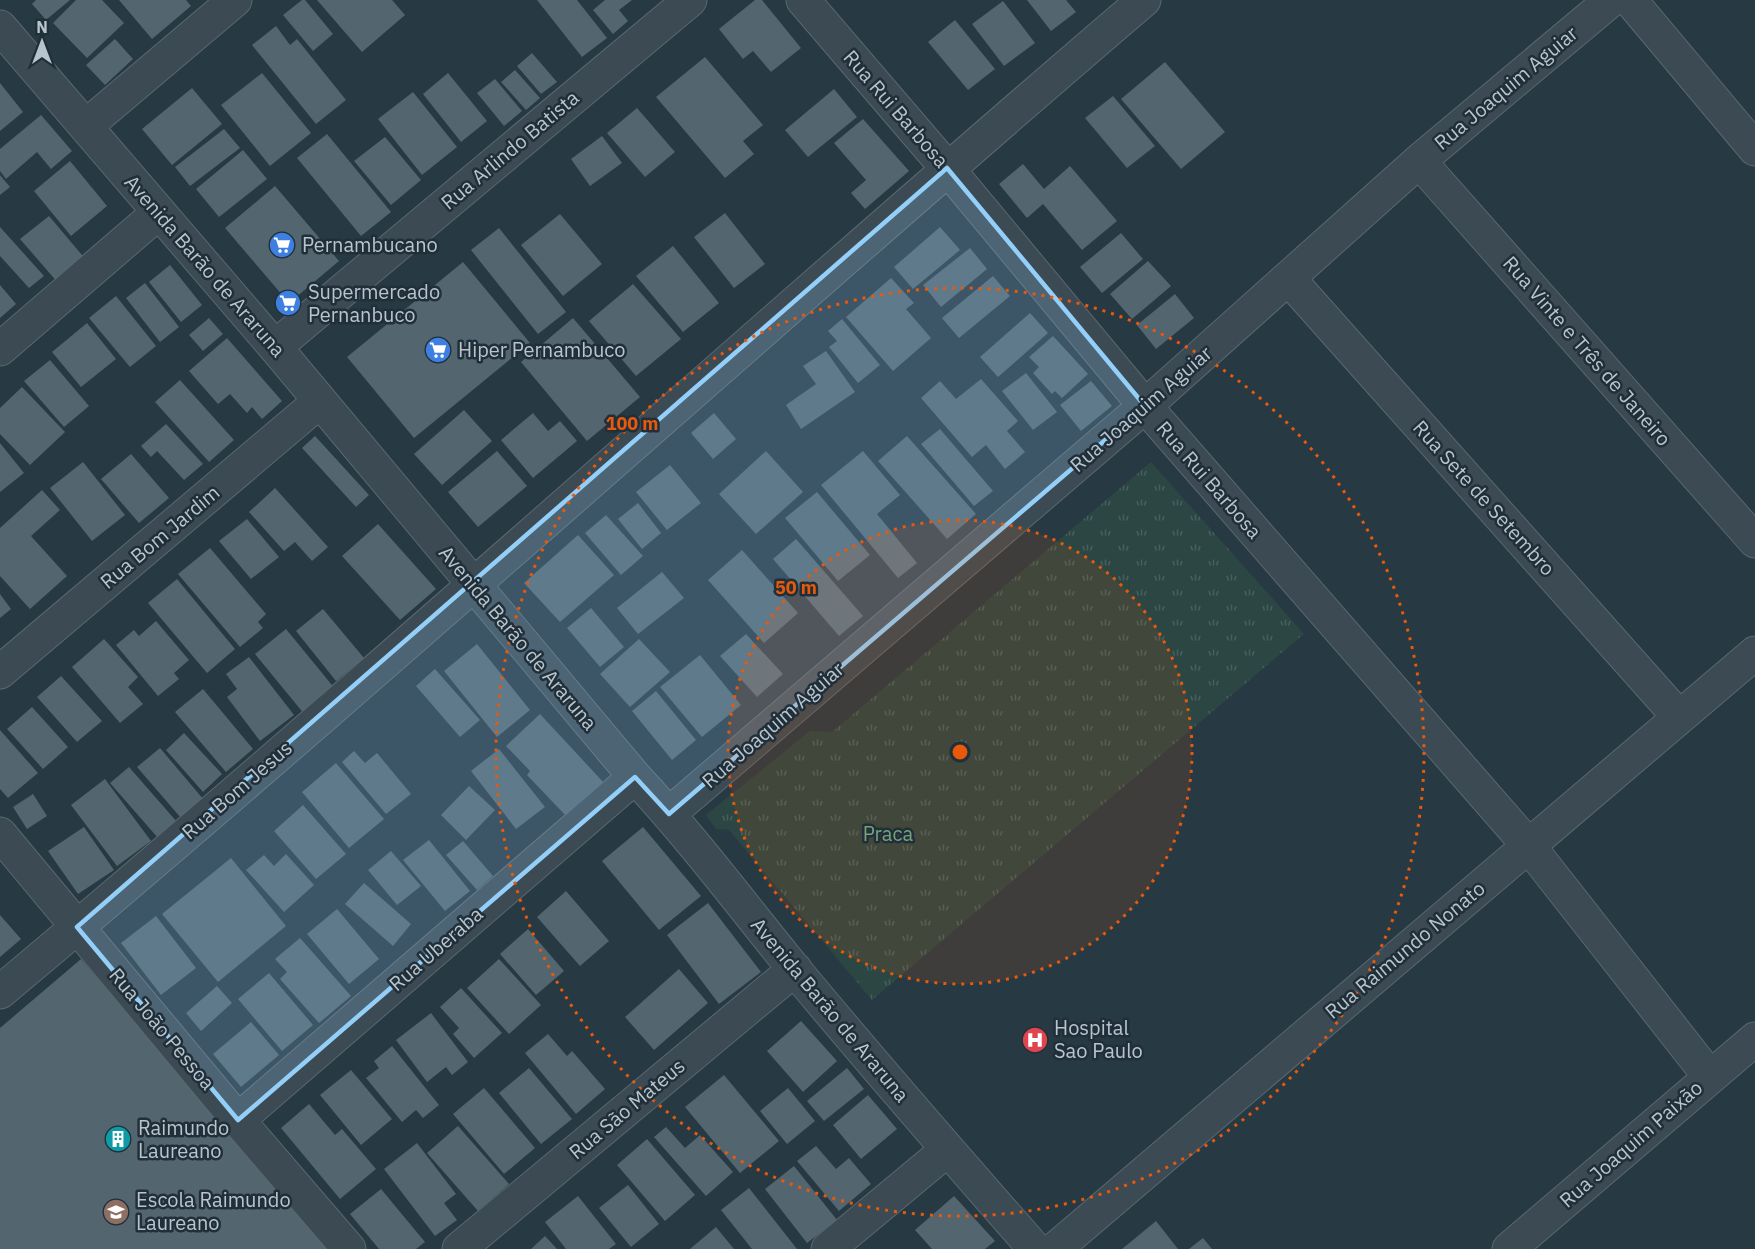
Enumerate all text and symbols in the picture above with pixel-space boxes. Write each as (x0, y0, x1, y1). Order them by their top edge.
north arrow (12, 12, 72, 72)
text: N (36, 17, 48, 37)
street label: Rua Joaquim Aguiar (1428, 20, 1583, 156)
street label: Rua Rui Barbosa (838, 44, 955, 174)
street label: Rua Arlindo Batista (435, 84, 585, 215)
street label: Avenida Barão de Araruna (119, 169, 292, 363)
supermarket icon: Pernambucano (267, 230, 297, 260)
place label: Pernambucano (302, 231, 438, 258)
street label: Rua Vinte e Três de Janeiro (1497, 250, 1677, 451)
place label: Supermercado Pernanbuco (308, 278, 440, 328)
supermarket icon: Supermercado Pernanbuco (273, 288, 303, 318)
supermarket icon: Hiper Pernambuco (423, 335, 453, 365)
place label: Hiper Pernambuco (458, 336, 625, 363)
street label: Rua Joaquim Aguiar (1064, 340, 1217, 478)
text: 100 m (606, 412, 658, 435)
street label: Rua Sete de Setembro (1407, 414, 1561, 581)
street label: Rua Rui Barbosa (1151, 415, 1268, 545)
street label: Rua Bom Jardim (94, 479, 225, 595)
street label: Avenida Barão de Araruna (433, 540, 604, 736)
text: 50 m (775, 576, 817, 599)
street label: Rua Joaquim Aguiar (696, 656, 849, 794)
street label: Rua Bom Jesus (176, 734, 298, 845)
centre of rings (950, 742, 970, 762)
park label: Praca (863, 820, 914, 847)
street label: Rua Raimundo Nonato (1319, 875, 1490, 1025)
street label: Rua Uberaba (383, 900, 489, 997)
street label: Avenida Barão de Araruna (745, 912, 916, 1108)
street label: Rua João Pessoa (103, 962, 222, 1096)
place label: Hospital Sao Paulo (1054, 1014, 1143, 1064)
hospital icon: Hospital Sao Paulo (1020, 1025, 1050, 1055)
street label: Rua São Mateus (563, 1052, 690, 1165)
street label: Rua Joaquim Paixão (1553, 1074, 1708, 1213)
place label: Raimundo Laureano (138, 1114, 229, 1164)
building icon: Raimundo Laureano (103, 1124, 133, 1154)
place label: Escola Raimundo Laureano (136, 1186, 291, 1236)
school or university icon: Escola Raimundo Laureano (101, 1197, 131, 1227)

